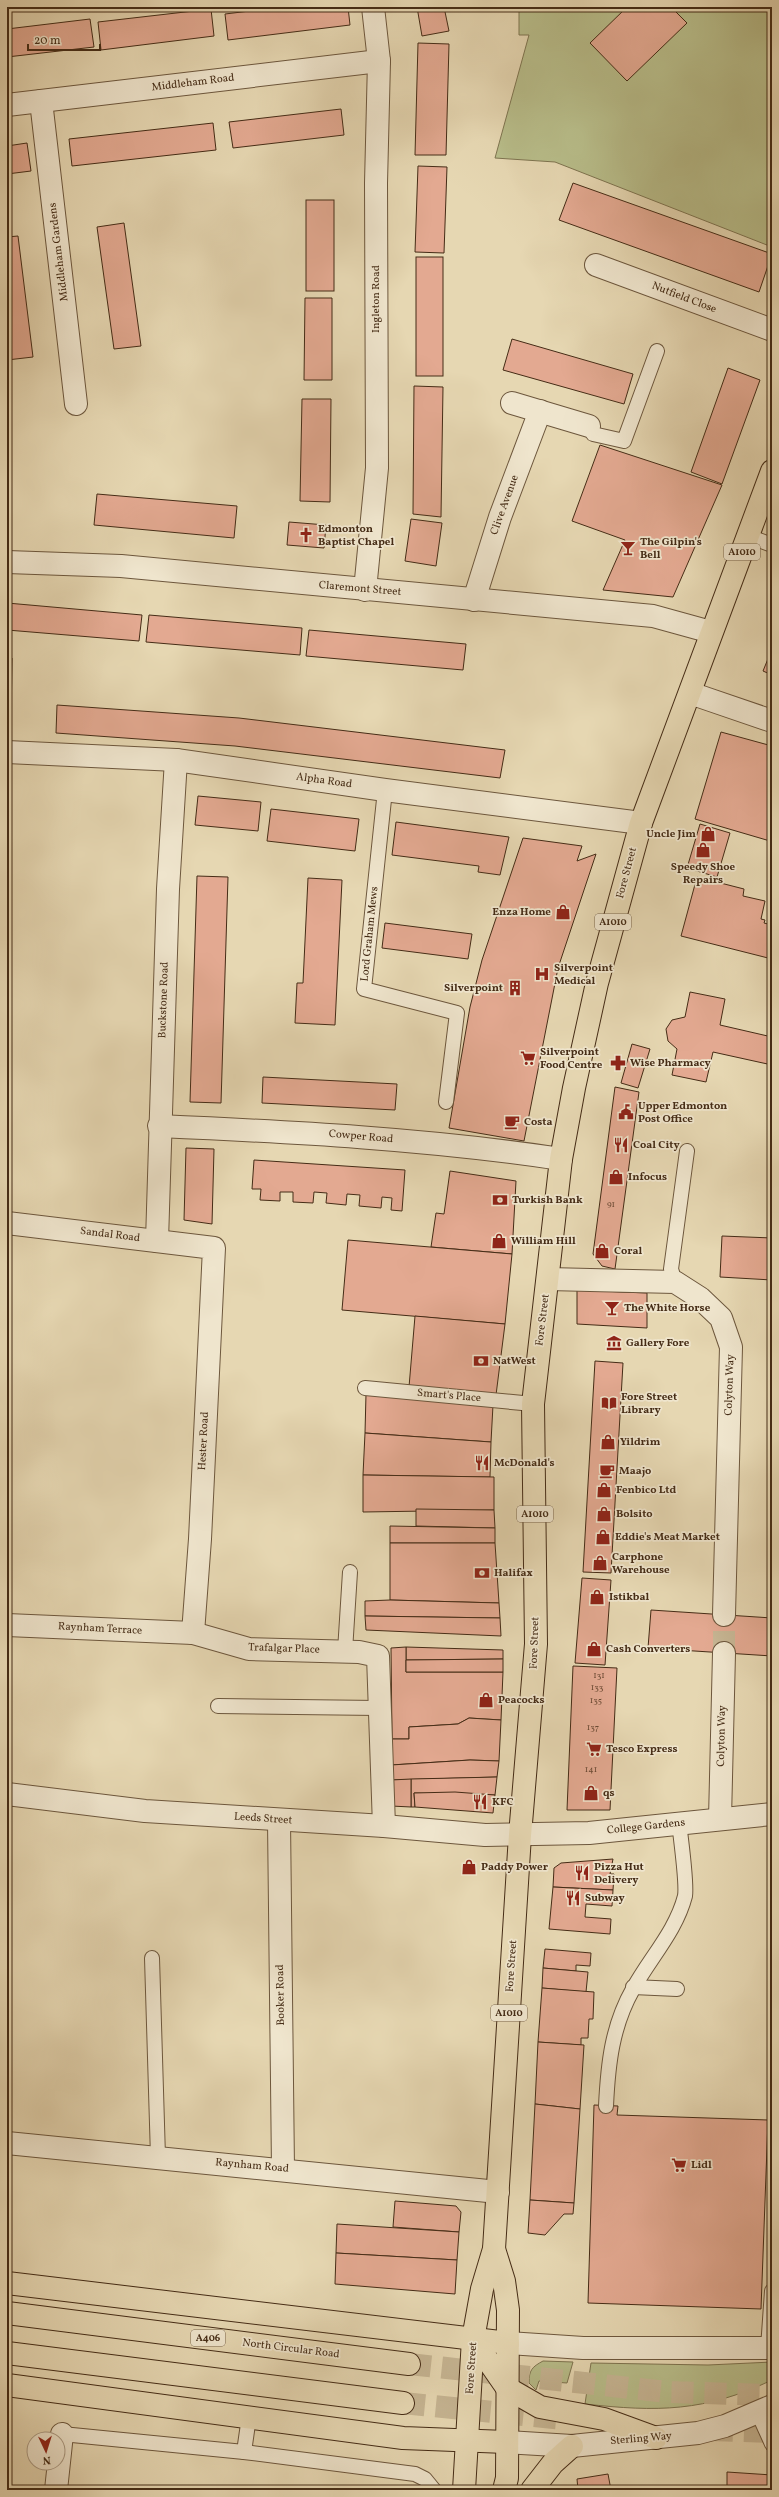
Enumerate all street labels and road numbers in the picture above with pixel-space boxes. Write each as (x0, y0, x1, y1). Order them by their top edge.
street label: Middleham Road (151, 70, 235, 96)
street label: Middleham Gardens (45, 202, 72, 302)
street label: Ingleton Road (369, 265, 384, 333)
street label: Nutfield Close (649, 279, 719, 317)
street label: Clive Avenue (487, 473, 523, 537)
road number: A1010 (724, 544, 760, 560)
street label: Claremont Street (318, 578, 402, 600)
street label: Alpha Road (295, 770, 353, 792)
street label: Fore Street (613, 846, 641, 900)
street label: Lord Graham Mews (358, 885, 382, 982)
road number: A1010 (595, 914, 631, 930)
street label: Buckstone Road (155, 961, 173, 1039)
street label: Cowper Road (328, 1127, 394, 1147)
street label: Sandal Road (79, 1224, 141, 1246)
street label: Fore Street (532, 1293, 554, 1347)
street label: Colyton Way (721, 1354, 739, 1416)
street label: Smart's Place (416, 1386, 482, 1406)
street label: Hester Road (195, 1411, 213, 1471)
road number: A1010 (517, 1506, 553, 1522)
street label: Fore Street (527, 1616, 543, 1669)
street label: Raynham Terrace (57, 1619, 143, 1639)
street label: Trafalgar Place (248, 1640, 320, 1658)
street label: Colyton Way (714, 1705, 730, 1767)
street label: Leeds Street (233, 1809, 293, 1829)
street label: College Gardens (606, 1815, 686, 1839)
street label: Fore Street (503, 1939, 521, 1993)
street label: Booker Road (273, 1964, 289, 2026)
road number: A1010 (491, 2005, 527, 2021)
street label: Raynham Road (214, 2155, 290, 2177)
road number: A406 (191, 2330, 225, 2346)
street label: North Circular Road (242, 2336, 340, 2362)
street label: Fore Street (463, 2341, 481, 2395)
street label: Sterling Way (610, 2429, 672, 2449)

